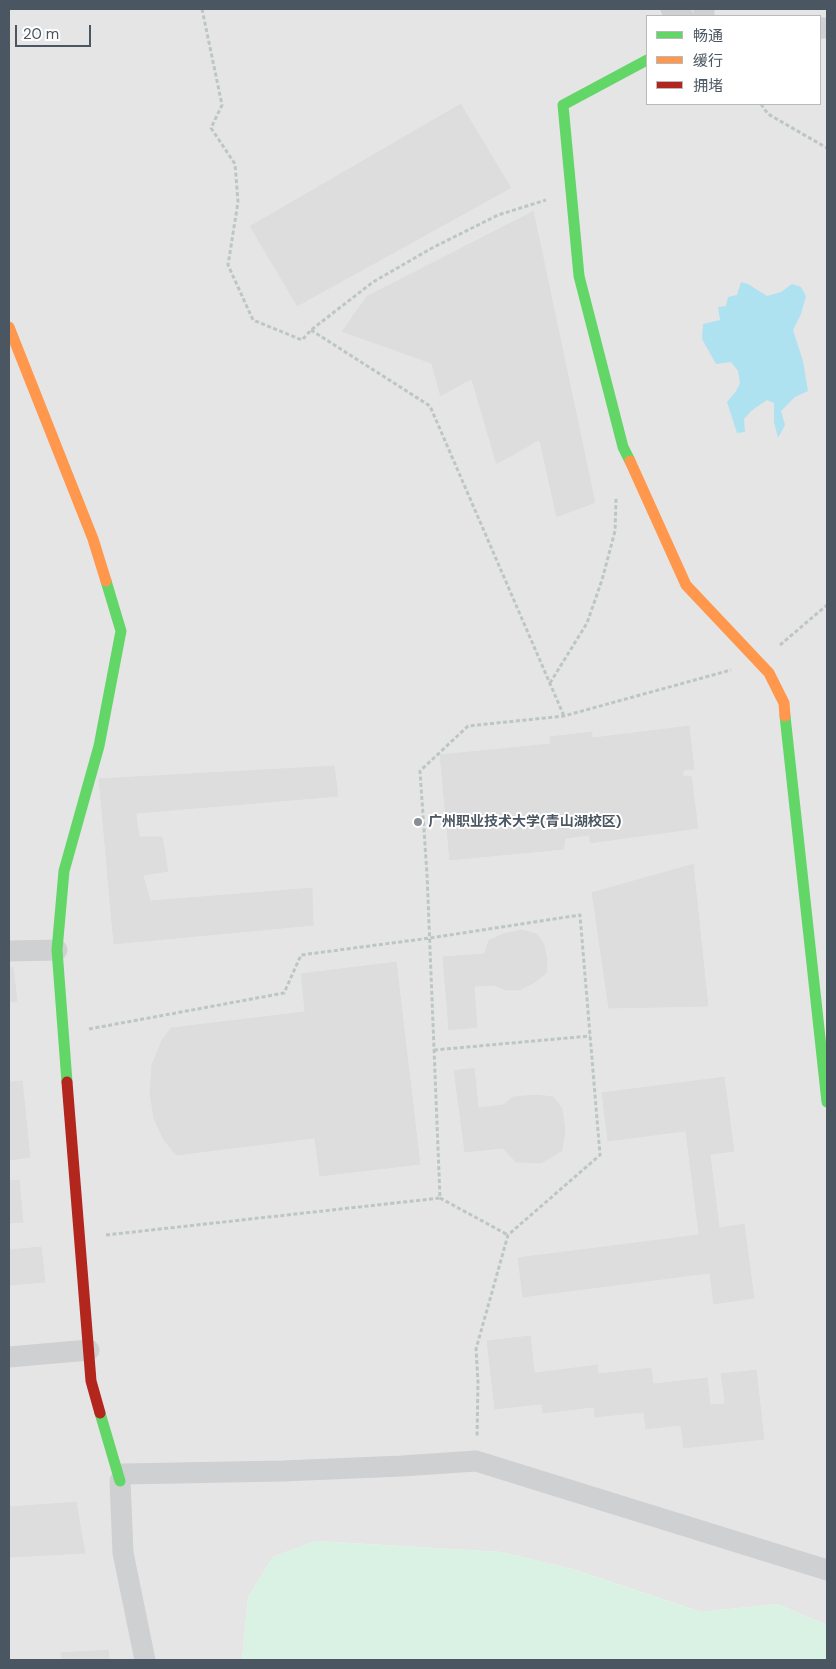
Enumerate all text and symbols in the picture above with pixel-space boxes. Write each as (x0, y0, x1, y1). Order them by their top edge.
scale bar (18, 15, 94, 47)
legend (646, 15, 821, 105)
text: 20 m (23, 24, 59, 44)
text: 畅通 (693, 26, 723, 46)
text: 缓行 (693, 51, 723, 71)
text: 拥堵 (693, 76, 723, 96)
place label: 广州职业技术大学(青山湖校区) (428, 814, 621, 830)
marker: 广州职业技术大学(青山湖校区) (412, 816, 424, 828)

